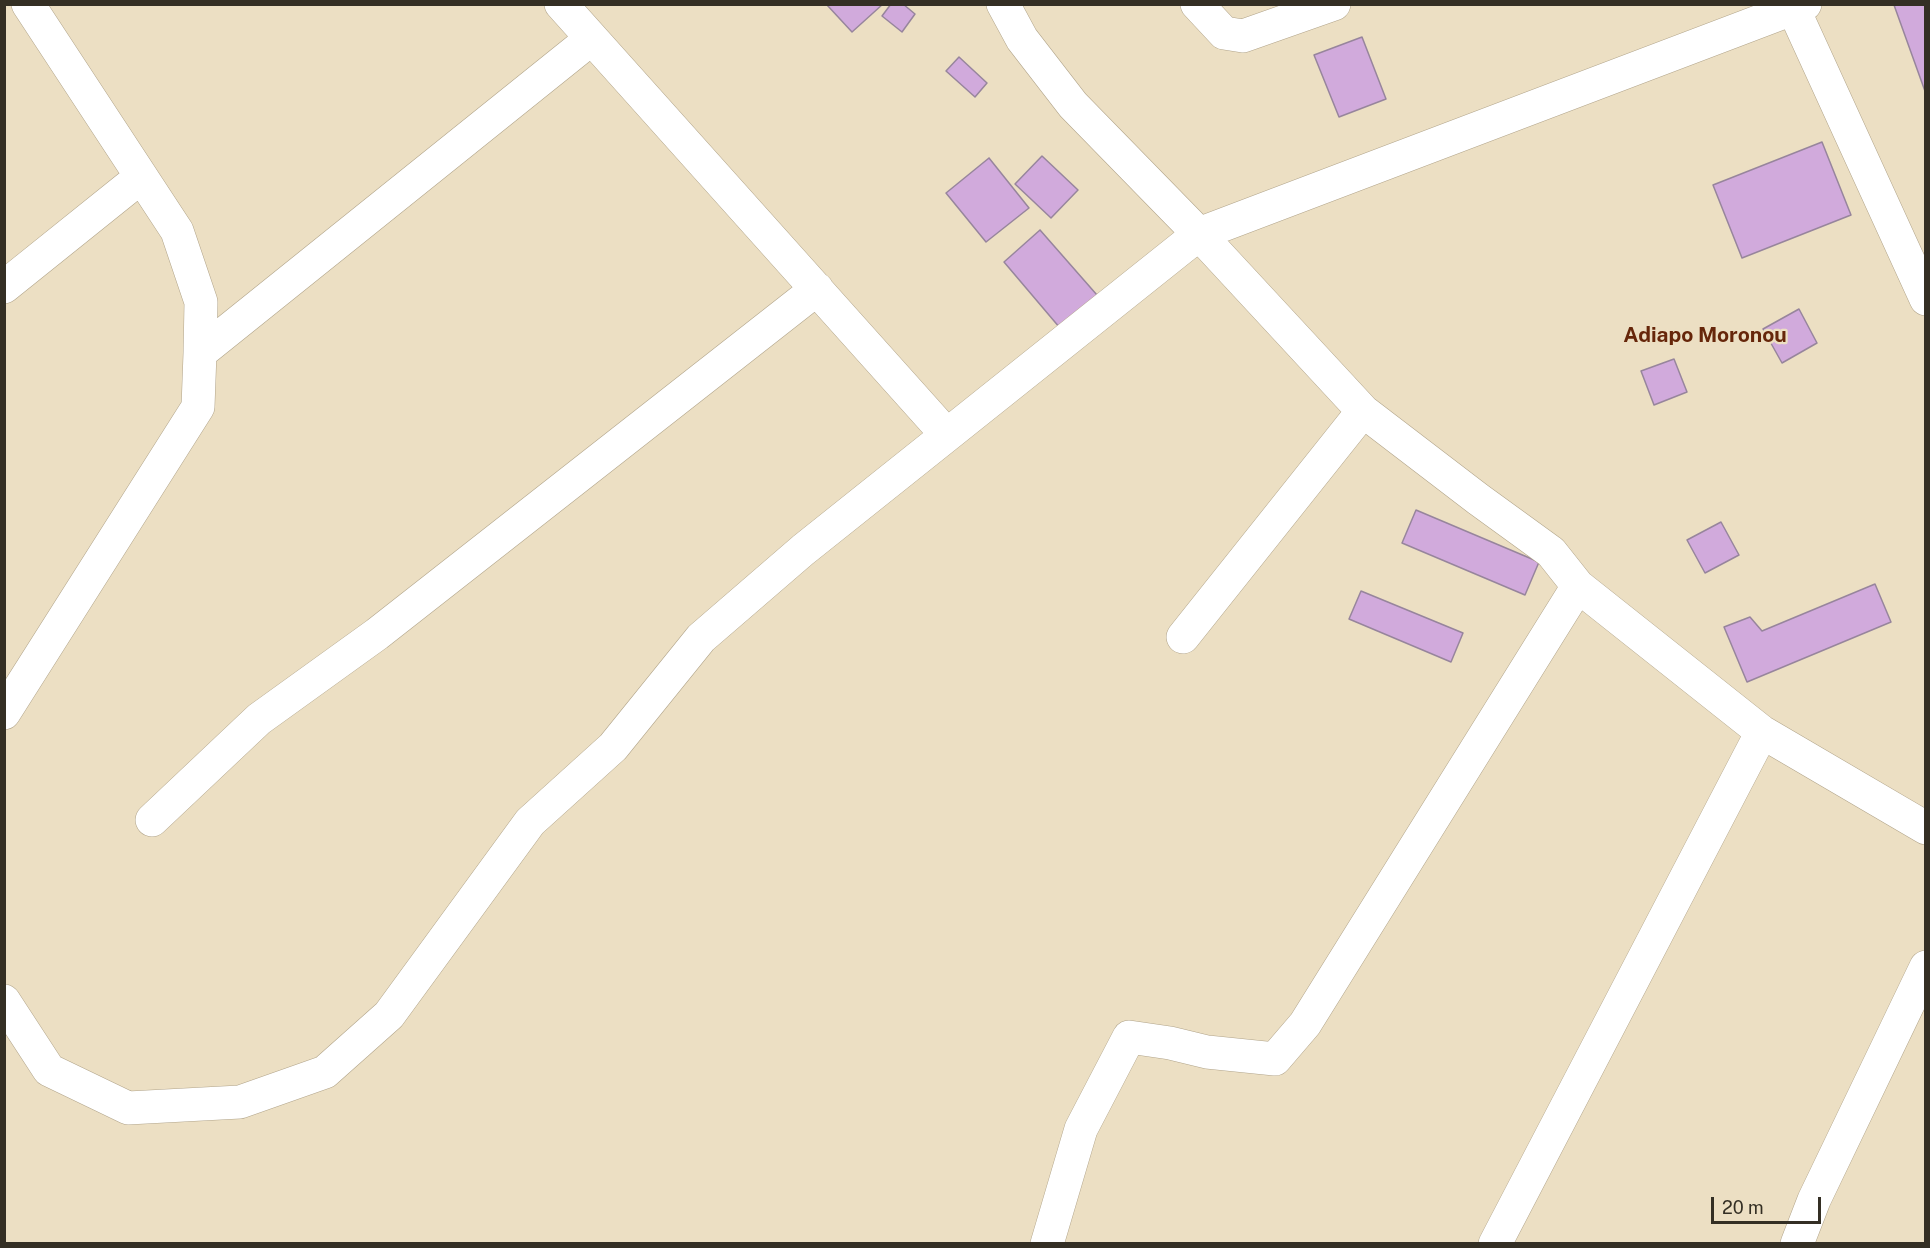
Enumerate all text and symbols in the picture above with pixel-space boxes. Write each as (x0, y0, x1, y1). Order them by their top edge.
district label: Adiapo Moronou (1623, 323, 1787, 349)
scale bar (1714, 1185, 1824, 1223)
text: 20 m (1722, 1197, 1764, 1218)

